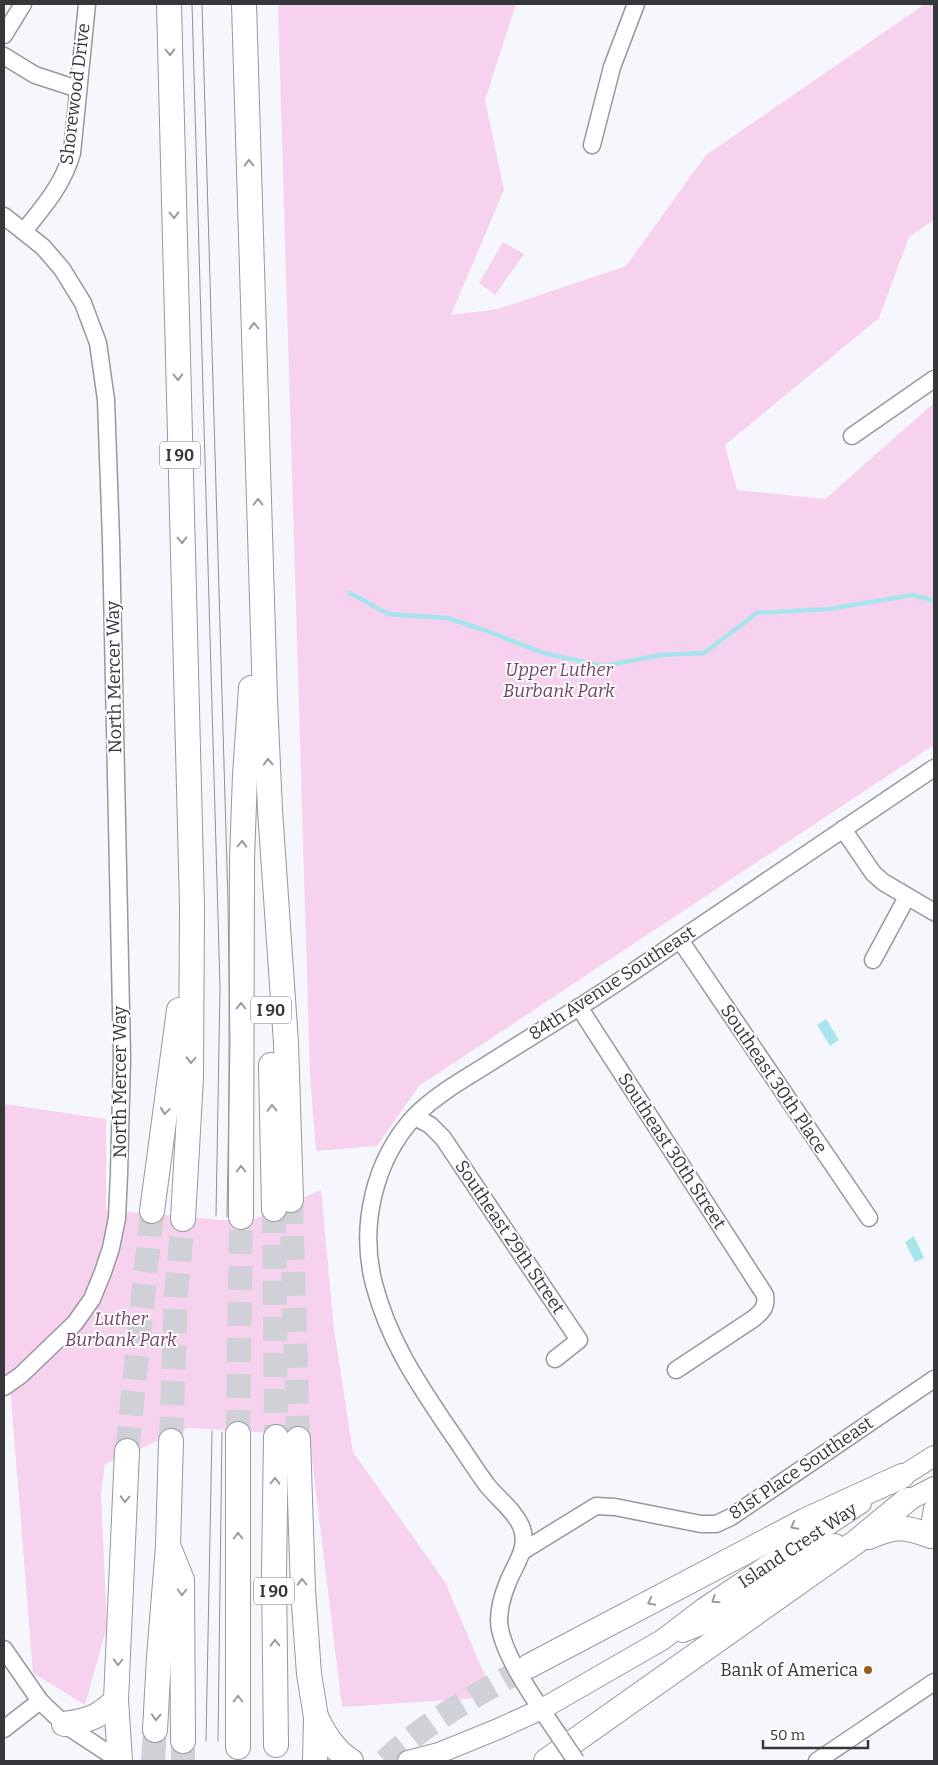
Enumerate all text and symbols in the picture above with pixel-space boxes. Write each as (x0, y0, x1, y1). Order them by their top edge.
street label: Shorewood Drive (55, 22, 95, 166)
one-way arrow (165, 49, 175, 57)
one-way arrow (244, 159, 255, 167)
one-way arrow (169, 212, 179, 219)
one-way arrow (248, 322, 259, 330)
one-way arrow (173, 374, 183, 382)
road number: I 90 (160, 442, 200, 468)
one-way arrow (253, 498, 263, 506)
one-way arrow (177, 536, 188, 544)
street label: North Mercer Way (102, 600, 126, 753)
park label: Upper Luther Burbank Park (503, 659, 615, 702)
one-way arrow (262, 757, 273, 765)
one-way arrow (237, 839, 248, 847)
street label: 84th Avenue Southeast (525, 921, 700, 1045)
road number: I 90 (251, 996, 291, 1024)
street label: Southeast 30th Place (716, 1000, 832, 1158)
one-way arrow (236, 1002, 246, 1010)
street label: North Mercer Way (109, 1005, 131, 1158)
one-way arrow (186, 1056, 196, 1064)
street label: Southeast 30th Street (613, 1069, 731, 1234)
one-way arrow (267, 1103, 277, 1111)
one-way arrow (160, 1107, 171, 1115)
street label: Southeast 29th Street (450, 1156, 570, 1318)
one-way arrow (236, 1164, 246, 1172)
park label: Luther Burbank Park (65, 1308, 177, 1351)
street label: 81st Place Southeast (725, 1411, 878, 1524)
one-way arrow (270, 1477, 281, 1485)
one-way arrow (119, 1496, 130, 1504)
street label: Island Crest Way (734, 1498, 862, 1593)
one-way arrow (790, 1520, 799, 1530)
one-way arrow (233, 1532, 243, 1540)
one-way arrow (297, 1577, 308, 1585)
road number: I 90 (254, 1578, 294, 1604)
one-way arrow (177, 1588, 187, 1596)
one-way arrow (712, 1594, 721, 1603)
one-way arrow (647, 1596, 656, 1606)
one-way arrow (270, 1639, 280, 1647)
one-way arrow (112, 1658, 123, 1666)
place label: Bank of America (720, 1659, 858, 1681)
marker: Bank of America (862, 1664, 874, 1676)
one-way arrow (233, 1694, 243, 1702)
one-way arrow (150, 1713, 161, 1721)
scale bar (763, 1718, 868, 1750)
text: 50 m (770, 1726, 806, 1744)

